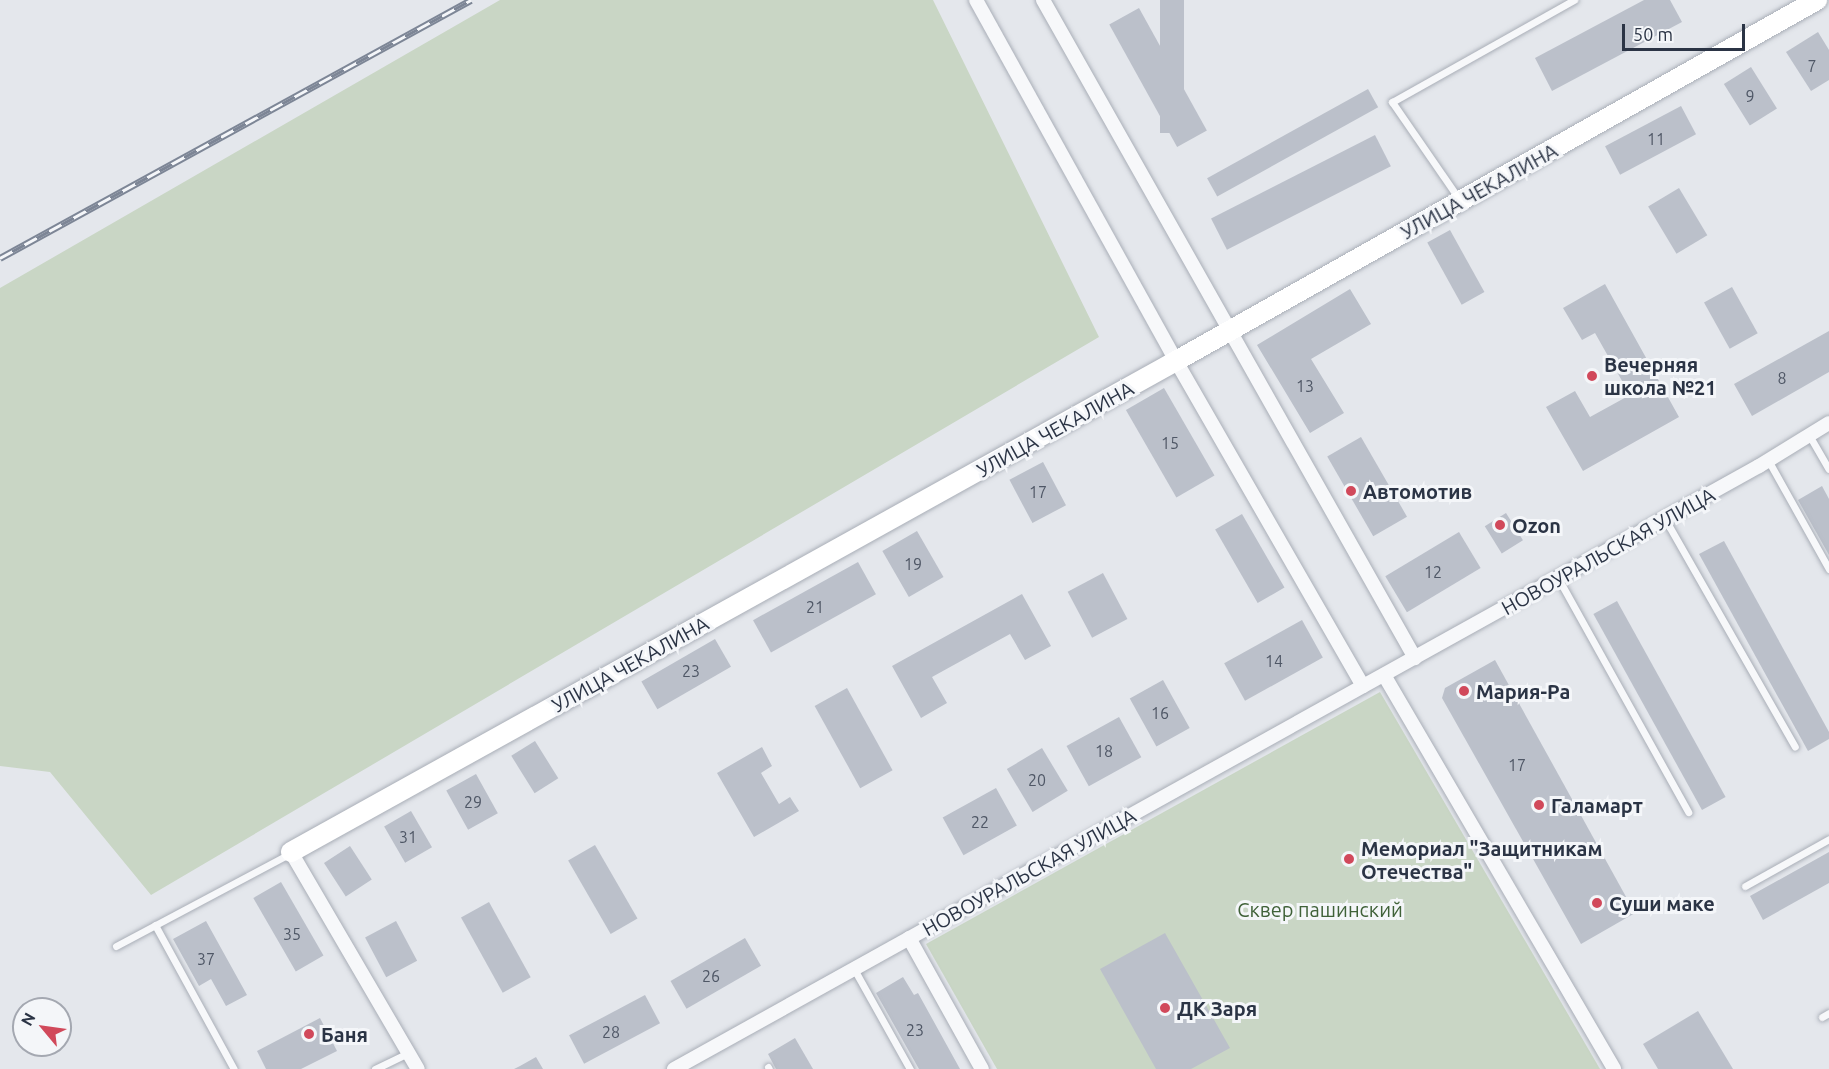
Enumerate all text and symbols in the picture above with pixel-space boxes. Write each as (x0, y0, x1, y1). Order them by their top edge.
scale bar (1625, 12, 1748, 50)
text: 50 m (1633, 24, 1673, 44)
house number: 7 (1807, 56, 1817, 76)
house number: 9 (1745, 86, 1755, 106)
house number: 11 (1647, 129, 1665, 149)
street label: УЛИЦА ЧЕКАЛИНА (1397, 138, 1561, 244)
place label: Вечерняя школа №21 (1604, 352, 1717, 399)
house number: 8 (1777, 368, 1787, 388)
marker: Вечерняя школа №21 (1585, 369, 1599, 383)
street label: УЛИЦА ЧЕКАЛИНА (973, 376, 1137, 482)
house number: 13 (1296, 376, 1314, 396)
house number: 15 (1161, 433, 1179, 453)
place label: Автомотив (1363, 479, 1472, 503)
house number: 17 (1029, 482, 1047, 502)
street label: НОВОУРАЛЬСКАЯ УЛИЦА (1497, 482, 1719, 620)
marker: Автомотив (1344, 484, 1358, 498)
place label: Ozon (1512, 513, 1561, 537)
marker: Ozon (1493, 518, 1507, 532)
house number: 19 (904, 554, 922, 574)
house number: 12 (1424, 562, 1442, 582)
house number: 21 (806, 597, 824, 617)
street label: УЛИЦА ЧЕКАЛИНА (548, 611, 712, 717)
house number: 14 (1265, 651, 1283, 671)
house number: 23 (682, 661, 700, 681)
place label: Мария-Ра (1476, 679, 1570, 703)
marker: Мария-Ра (1457, 684, 1471, 698)
house number: 16 (1151, 703, 1169, 723)
house number: 18 (1095, 741, 1113, 761)
house number: 17 (1508, 755, 1526, 775)
house number: 20 (1028, 770, 1046, 790)
house number: 29 (464, 792, 482, 812)
place label: Галамарт (1551, 793, 1643, 817)
marker: Галамарт (1532, 798, 1546, 812)
street label: НОВОУРАЛЬСКАЯ УЛИЦА (918, 803, 1140, 941)
house number: 22 (971, 812, 989, 832)
house number: 31 (399, 827, 417, 847)
place label: Мемориал "Защитникам Отечества" (1361, 836, 1602, 883)
marker: Мемориал "Защитникам Отечества" (1342, 852, 1356, 866)
place label: Суши маке (1609, 891, 1715, 915)
marker: Суши маке (1590, 896, 1604, 910)
park label: Сквер пашинский (1237, 897, 1403, 921)
house number: 35 (283, 924, 301, 944)
house number: 37 (197, 949, 215, 969)
house number: 26 (702, 966, 720, 986)
place label: ДК Заря (1177, 996, 1257, 1020)
north arrow (12, 997, 72, 1057)
marker: ДК Заря (1158, 1001, 1172, 1015)
text: N (17, 1010, 39, 1029)
house number: 23 (906, 1020, 924, 1040)
place label: Баня (321, 1022, 368, 1046)
house number: 28 (602, 1022, 620, 1042)
marker: Баня (302, 1027, 316, 1041)

